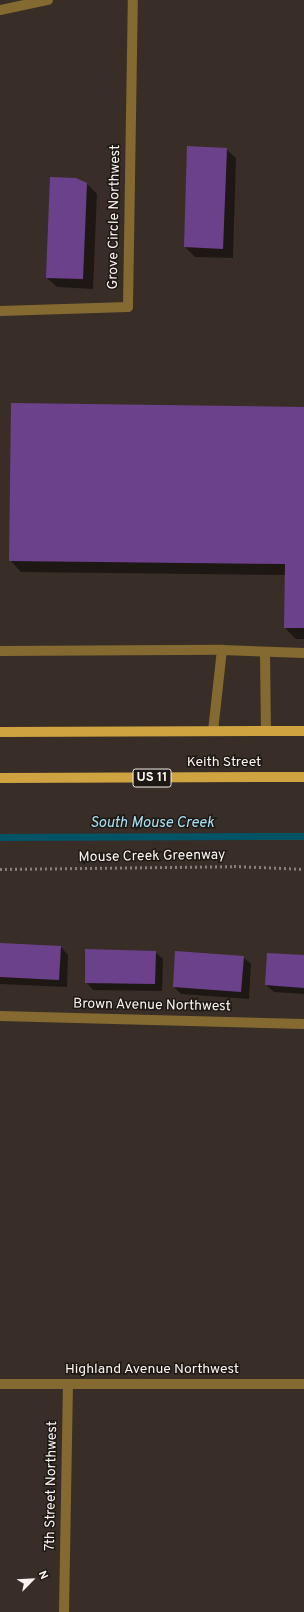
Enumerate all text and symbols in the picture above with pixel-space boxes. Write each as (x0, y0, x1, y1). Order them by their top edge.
street label: Grove Circle Northwest (105, 145, 125, 289)
street label: Keith Street (187, 755, 261, 771)
road number: US 11 (132, 767, 172, 789)
water label: South Mouse Creek (90, 815, 214, 833)
street label: Mouse Creek Greenway (78, 847, 226, 867)
street label: Brown Avenue Northwest (73, 996, 231, 1016)
street label: Highland Avenue Northwest (65, 1362, 239, 1378)
street label: 7th Street Northwest (42, 1421, 62, 1551)
north arrow (12, 1560, 52, 1600)
text: N (35, 1569, 51, 1582)

